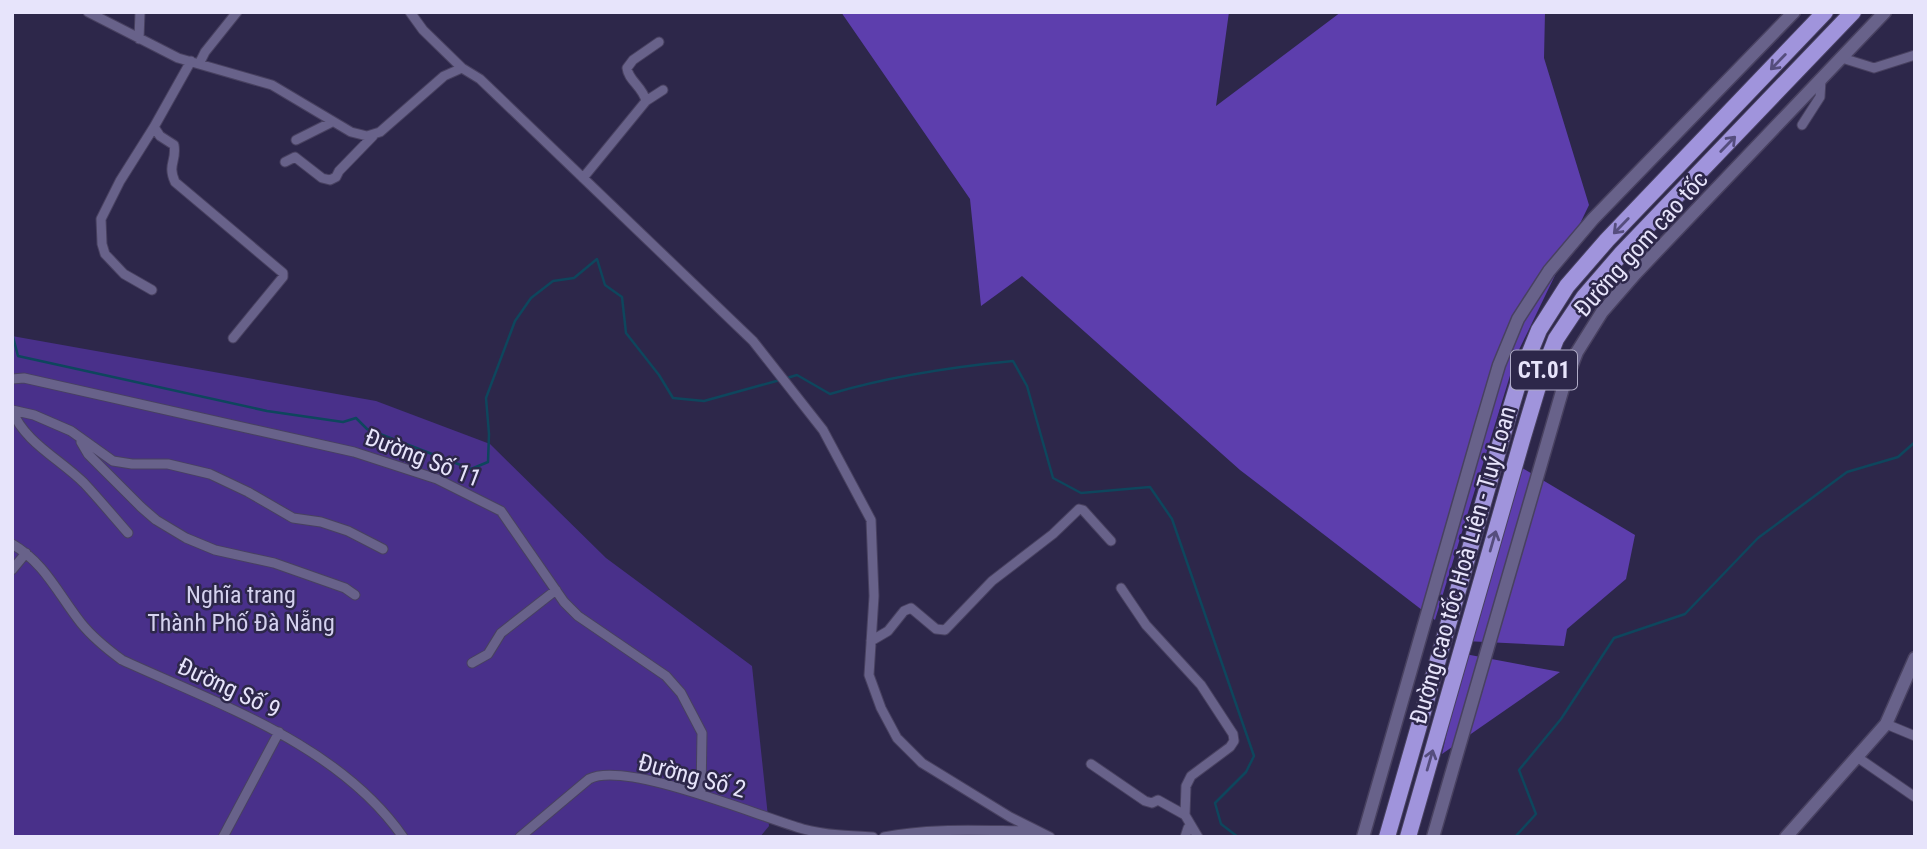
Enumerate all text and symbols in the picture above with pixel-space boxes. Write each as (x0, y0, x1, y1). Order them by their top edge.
one-way arrow (1770, 53, 1787, 70)
one-way arrow (1719, 135, 1736, 152)
street label: Đường gom cao tốc (1568, 166, 1714, 322)
one-way arrow (1612, 217, 1629, 234)
road number: CT.01 (1511, 350, 1577, 390)
street label: Đường cao tốc Hoà Liên - Tuý Loan (1404, 403, 1522, 727)
street label: Đường Số 11 (361, 423, 485, 493)
one-way arrow (1487, 530, 1500, 552)
park label: Nghĩa trang Thành Phố Đà Nẵng (147, 581, 335, 637)
street label: Đường Số 9 (173, 652, 285, 724)
street label: Đường Số 2 (635, 748, 749, 804)
one-way arrow (1424, 749, 1437, 771)

